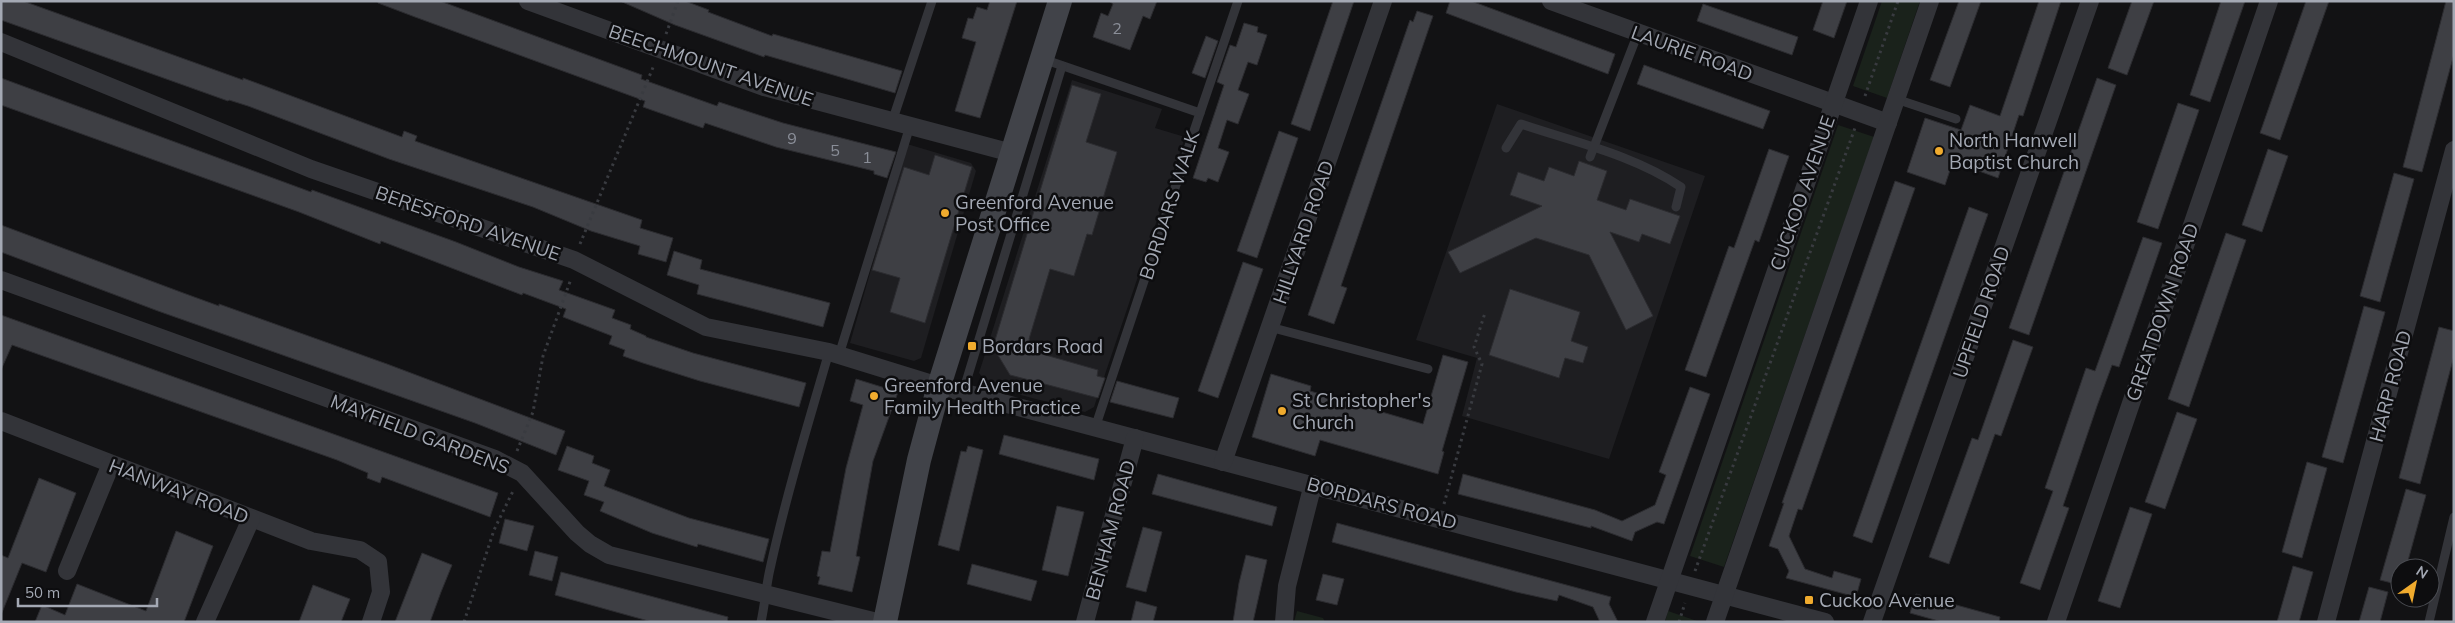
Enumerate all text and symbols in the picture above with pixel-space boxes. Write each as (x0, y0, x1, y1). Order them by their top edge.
house number: 2 (1112, 18, 1122, 38)
street label: BEECHMOUNT AVENUE (606, 19, 816, 111)
street label: LAURIE ROAD (1628, 20, 1756, 86)
street label: CUCKOO AVENUE (1764, 112, 1840, 274)
street label: BORDARS WALK (1134, 127, 1205, 282)
house number: 9 (787, 128, 797, 148)
place label: North Hanwell Baptist Church (1949, 128, 2079, 174)
house number: 5 (830, 140, 840, 160)
marker: North Hanwell Baptist Church (1933, 145, 1945, 157)
house number: 1 (862, 147, 872, 167)
street label: HILLYARD ROAD (1267, 157, 1339, 307)
street label: BERESFORD AVENUE (372, 180, 564, 266)
place label: Greenford Avenue Post Office (955, 190, 1114, 236)
marker: Greenford Avenue Post Office (939, 207, 951, 219)
street label: GREATDOWN ROAD (2120, 220, 2204, 404)
street label: UPFIELD ROAD (1947, 243, 2015, 381)
street label: HARP ROAD (2364, 328, 2416, 444)
place label: Bordars Road (982, 334, 1103, 358)
marker: Bordars Road (966, 340, 978, 352)
place label: Greenford Avenue Family Health Practice (884, 373, 1081, 419)
place label: St Christopher's Church (1292, 388, 1431, 434)
street label: MAYFIELD GARDENS (327, 389, 513, 479)
marker: Greenford Avenue Family Health Practice (868, 390, 880, 402)
marker: St Christopher's Church (1276, 405, 1288, 417)
street label: HANWAY ROAD (106, 453, 252, 529)
street label: BENHAM ROAD (1080, 457, 1140, 603)
street label: BORDARS ROAD (1304, 471, 1460, 535)
north arrow (2390, 558, 2440, 608)
text: N (2413, 562, 2431, 583)
scale bar (18, 576, 156, 608)
text: 50 m (25, 583, 60, 602)
place label: Cuckoo Avenue (1819, 588, 1955, 612)
marker: Cuckoo Avenue (1803, 594, 1815, 606)

